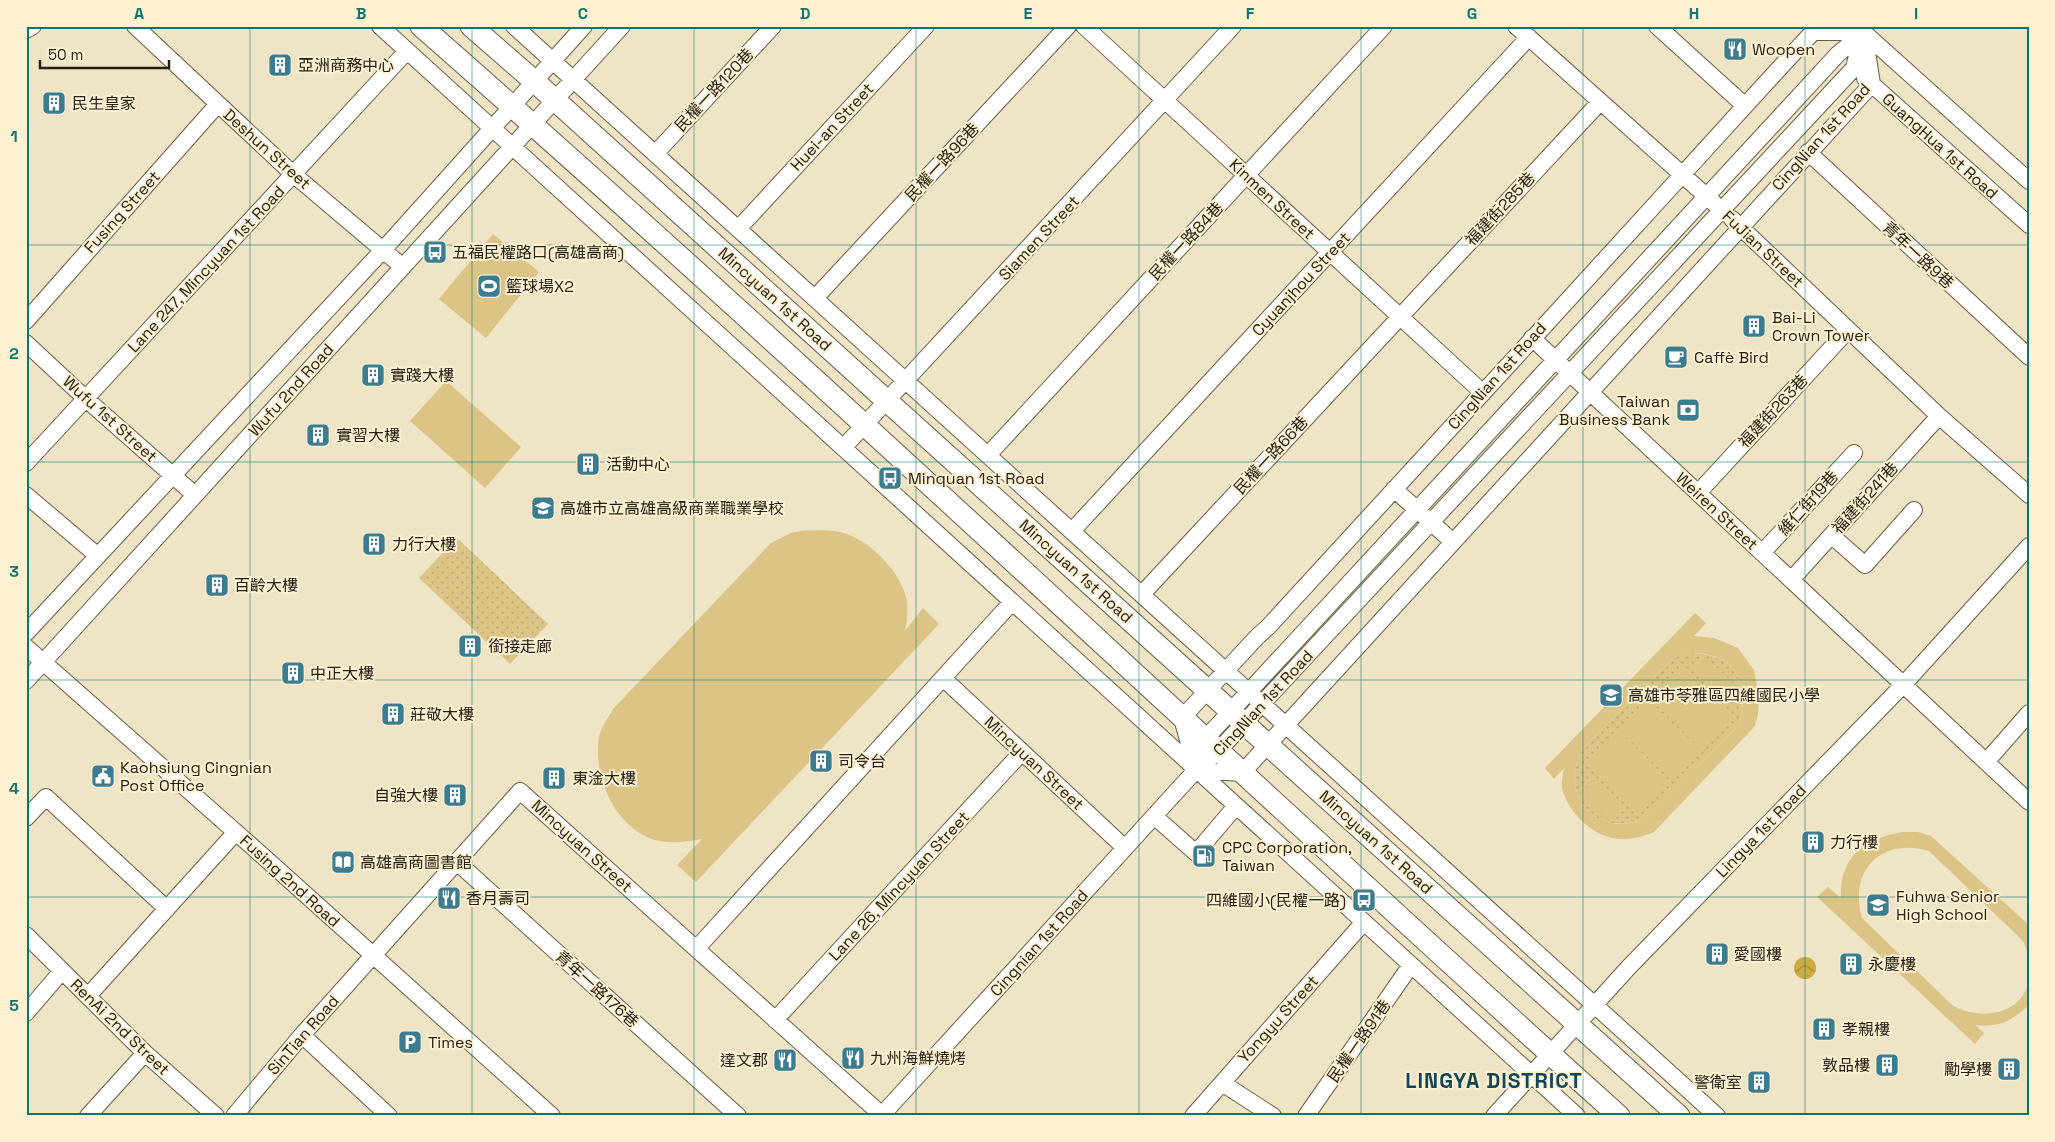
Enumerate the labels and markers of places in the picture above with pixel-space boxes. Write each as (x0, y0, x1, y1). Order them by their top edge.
restaurant icon: Woopen (1722, 36, 1748, 62)
place label: Woopen (1752, 39, 1815, 60)
building icon: 亞洲商務中心 (267, 52, 293, 78)
place label: 亞洲商務中心 (298, 55, 394, 76)
building icon: 民生皇家 (41, 90, 67, 116)
place label: 民生皇家 (72, 93, 136, 114)
bus stop icon: 五福民權路口(高雄高商) (422, 239, 448, 265)
place label: 五福民權路口(高雄高商) (452, 242, 624, 263)
sports icon: 籃球場X2 (476, 273, 502, 299)
place label: 籃球場X2 (506, 276, 574, 297)
place label: Bai-Li Crown Tower (1772, 307, 1870, 346)
building icon: Bai-Li Crown Tower (1741, 313, 1767, 339)
cafe icon: Caffè Bird (1663, 344, 1689, 370)
place label: Caffè Bird (1694, 347, 1769, 368)
building icon: 實踐大樓 (360, 362, 386, 388)
place label: 實踐大樓 (390, 365, 454, 386)
place label: Taiwan Business Bank (1559, 391, 1670, 430)
bank icon: Taiwan Business Bank (1675, 397, 1701, 423)
building icon: 實習大樓 (305, 422, 331, 448)
place label: 實習大樓 (336, 425, 400, 446)
building icon: 活動中心 (575, 451, 601, 477)
place label: 活動中心 (606, 454, 670, 475)
bus stop icon: Minquan 1st Road (877, 465, 903, 491)
place label: Minquan 1st Road (908, 468, 1044, 489)
school or university icon: 高雄市立高雄高級商業職業學校 (530, 495, 556, 521)
place label: 高雄市立高雄高級商業職業學校 (560, 498, 784, 519)
building icon: 力行大樓 (361, 531, 387, 557)
place label: 力行大樓 (392, 534, 456, 555)
building icon: 百齡大樓 (204, 572, 230, 598)
place label: 百齡大樓 (234, 575, 298, 596)
building icon: 銜接走廊 (457, 633, 483, 659)
place label: 銜接走廊 (488, 636, 552, 657)
building icon: 中正大樓 (280, 660, 306, 686)
place label: 中正大樓 (310, 663, 374, 684)
school or university icon: 高雄市苓雅區四維國民小學 (1598, 682, 1624, 708)
place label: 高雄市苓雅區四維國民小學 (1628, 685, 1820, 706)
building icon: 莊敬大樓 (380, 701, 406, 727)
place label: 莊敬大樓 (410, 704, 474, 725)
building icon: 司令台 (808, 748, 834, 774)
place label: 司令台 (838, 751, 886, 772)
place label: Kaohsiung Cingnian Post Office (120, 757, 272, 796)
public building icon: Kaohsiung Cingnian Post Office (90, 763, 116, 789)
building icon: 東淦大樓 (541, 765, 567, 791)
place label: 東淦大樓 (572, 768, 636, 789)
building icon: 自強大樓 (442, 782, 468, 808)
place label: 自強大樓 (374, 785, 438, 806)
building icon: 力行樓 (1800, 829, 1826, 855)
place label: 力行樓 (1830, 832, 1878, 853)
place label: CPC Corporation, Taiwan (1222, 837, 1352, 876)
fuel station icon: CPC Corporation, Taiwan (1191, 843, 1217, 869)
library icon: 高雄高商圖書館 (330, 849, 356, 875)
place label: 高雄高商圖書館 (360, 852, 472, 873)
restaurant icon: 香月壽司 (436, 885, 462, 911)
place label: Fuhwa Senior High School (1896, 886, 1999, 925)
bus stop icon: 四維國小(民權一路) (1351, 887, 1377, 913)
place label: 香月壽司 (466, 888, 530, 909)
place label: 四維國小(民權一路) (1206, 890, 1346, 911)
school or university icon: Fuhwa Senior High School (1865, 892, 1891, 918)
building icon: 愛國樓 (1704, 941, 1730, 967)
place label: 愛國樓 (1734, 944, 1782, 965)
building icon: 永慶樓 (1838, 951, 1864, 977)
place label: 永慶樓 (1868, 954, 1916, 975)
building icon: 孝親樓 (1811, 1016, 1837, 1042)
place label: 孝親樓 (1842, 1019, 1890, 1040)
parking icon: Times (397, 1029, 423, 1055)
place label: Times (428, 1032, 473, 1053)
restaurant icon: 九州海鮮燒烤 (840, 1045, 866, 1071)
restaurant icon: 達文郡 (772, 1047, 798, 1073)
place label: 九州海鮮燒烤 (870, 1048, 966, 1069)
place label: 達文郡 (720, 1050, 768, 1071)
building icon: 敦品樓 (1874, 1052, 1900, 1078)
place label: 敦品樓 (1822, 1055, 1870, 1076)
building icon: 勵學樓 (1996, 1056, 2022, 1082)
place label: 勵學樓 (1944, 1059, 1992, 1080)
building icon: 警衛室 (1746, 1069, 1772, 1095)
place label: 警衛室 (1694, 1072, 1742, 1093)

